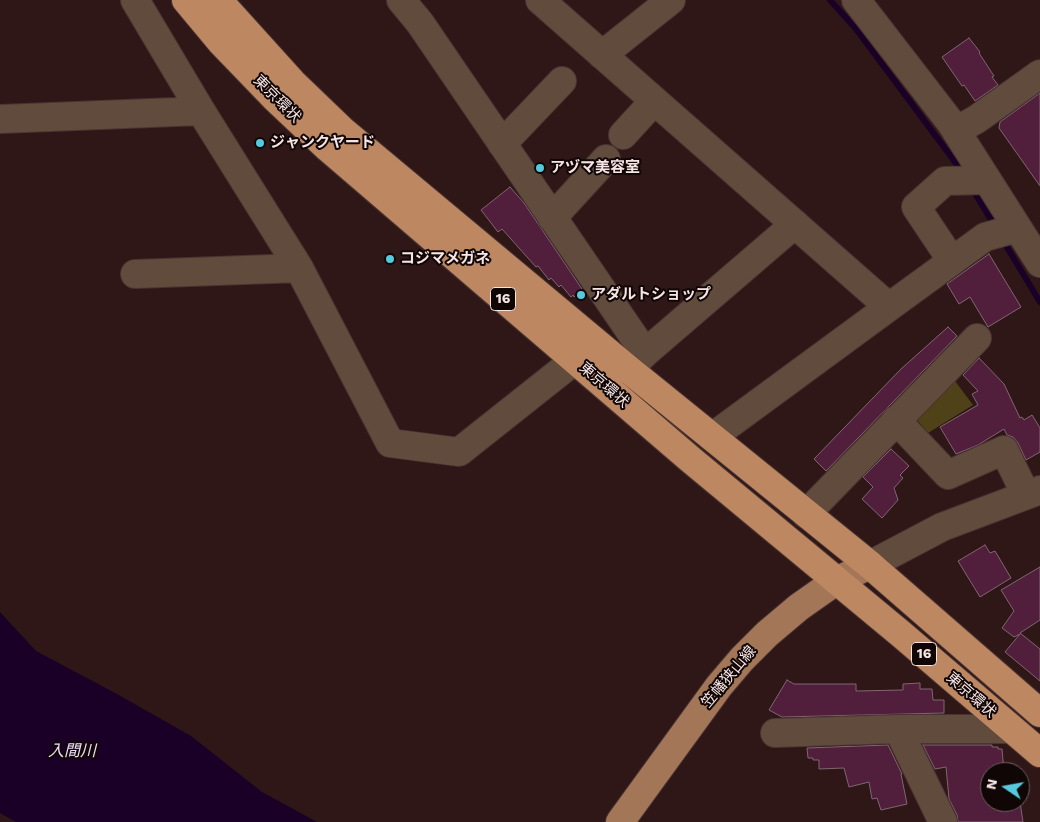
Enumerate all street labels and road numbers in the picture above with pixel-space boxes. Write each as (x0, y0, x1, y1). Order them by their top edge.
street label: 東京環状 (249, 71, 305, 127)
road number: 16 (490, 288, 516, 310)
street label: 東京環状 (575, 359, 633, 411)
street label: 笠幡狭山線 (698, 642, 760, 712)
road number: 16 (912, 642, 936, 666)
street label: 東京環状 (942, 669, 1000, 721)

